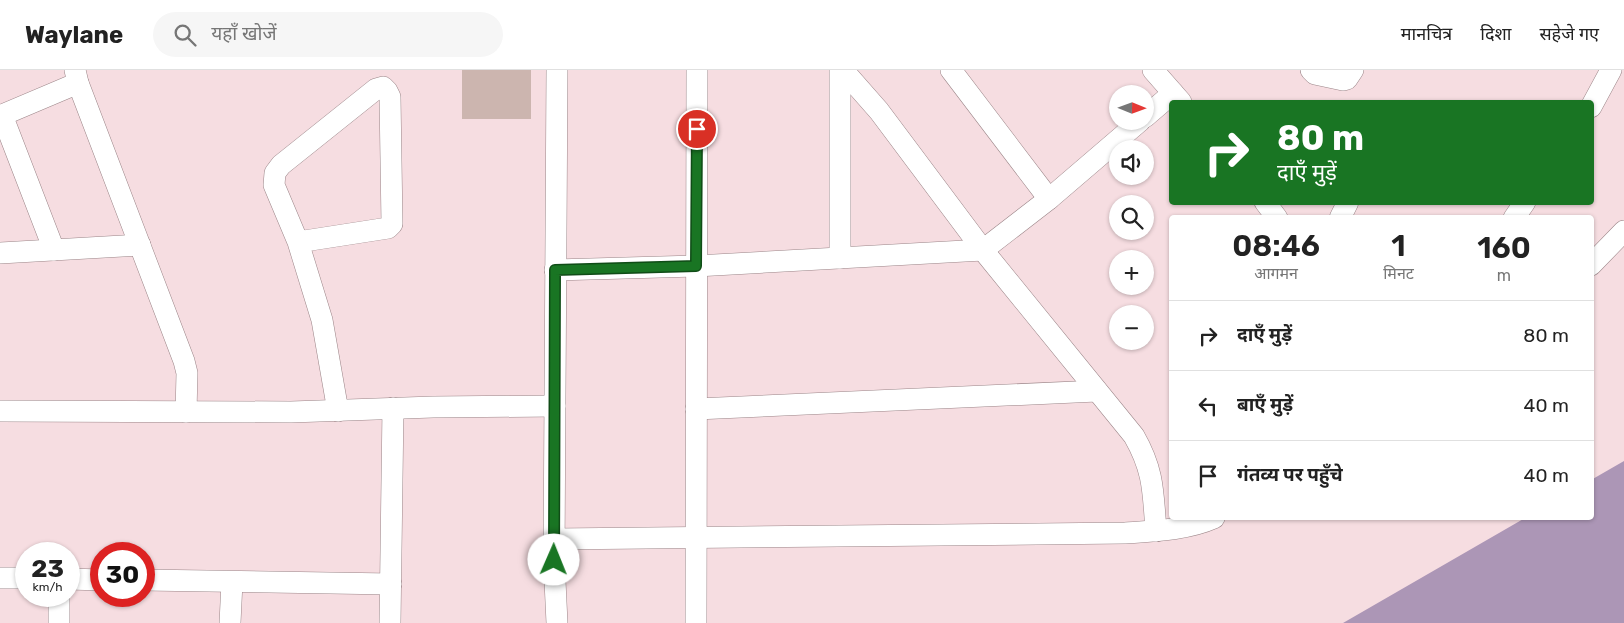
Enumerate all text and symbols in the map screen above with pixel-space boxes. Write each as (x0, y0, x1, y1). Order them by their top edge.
search box (153, 12, 503, 57)
text: Waylane (25, 21, 123, 49)
icon: search (171, 21, 199, 49)
text: यहाँ खोजें (211, 22, 277, 45)
text: मानचित्र (1401, 23, 1452, 45)
text: दिशा (1480, 23, 1511, 45)
text: सहेजे गए (1539, 23, 1599, 45)
north arrow (1109, 85, 1154, 130)
map controls (1109, 85, 1154, 350)
pin (676, 108, 718, 150)
icon: arrive (683, 115, 711, 143)
text: 80 m (1277, 117, 1364, 159)
icon: right (1194, 120, 1259, 185)
button: sound (1109, 140, 1154, 185)
text: दाएँ मुड़ें (1277, 159, 1337, 186)
button: search (1109, 195, 1154, 240)
text: 08:46 (1232, 228, 1320, 264)
text: 1 (1391, 228, 1406, 264)
text: 160 (1477, 230, 1531, 266)
button: + (1109, 250, 1154, 295)
text: आगमन (1254, 264, 1298, 283)
text: मिनट (1383, 264, 1414, 283)
text: m (1497, 266, 1511, 285)
button: − (1109, 305, 1154, 350)
icon: right (1194, 322, 1222, 350)
text: दाएँ मुड़ें (1237, 323, 1292, 346)
text: 80 m (1523, 324, 1569, 347)
icon: left (1194, 392, 1222, 420)
text: बाएँ मुड़ें (1237, 393, 1293, 416)
text: 40 m (1524, 394, 1569, 417)
icon: arrive (1194, 462, 1222, 490)
text: गंतव्य पर पहुँचे (1237, 463, 1343, 486)
text: 40 m (1524, 464, 1569, 487)
position arrow (527, 533, 579, 585)
speed limit sign: 30 (90, 542, 155, 607)
text: 23 (31, 554, 64, 583)
text: km/h (33, 580, 62, 594)

